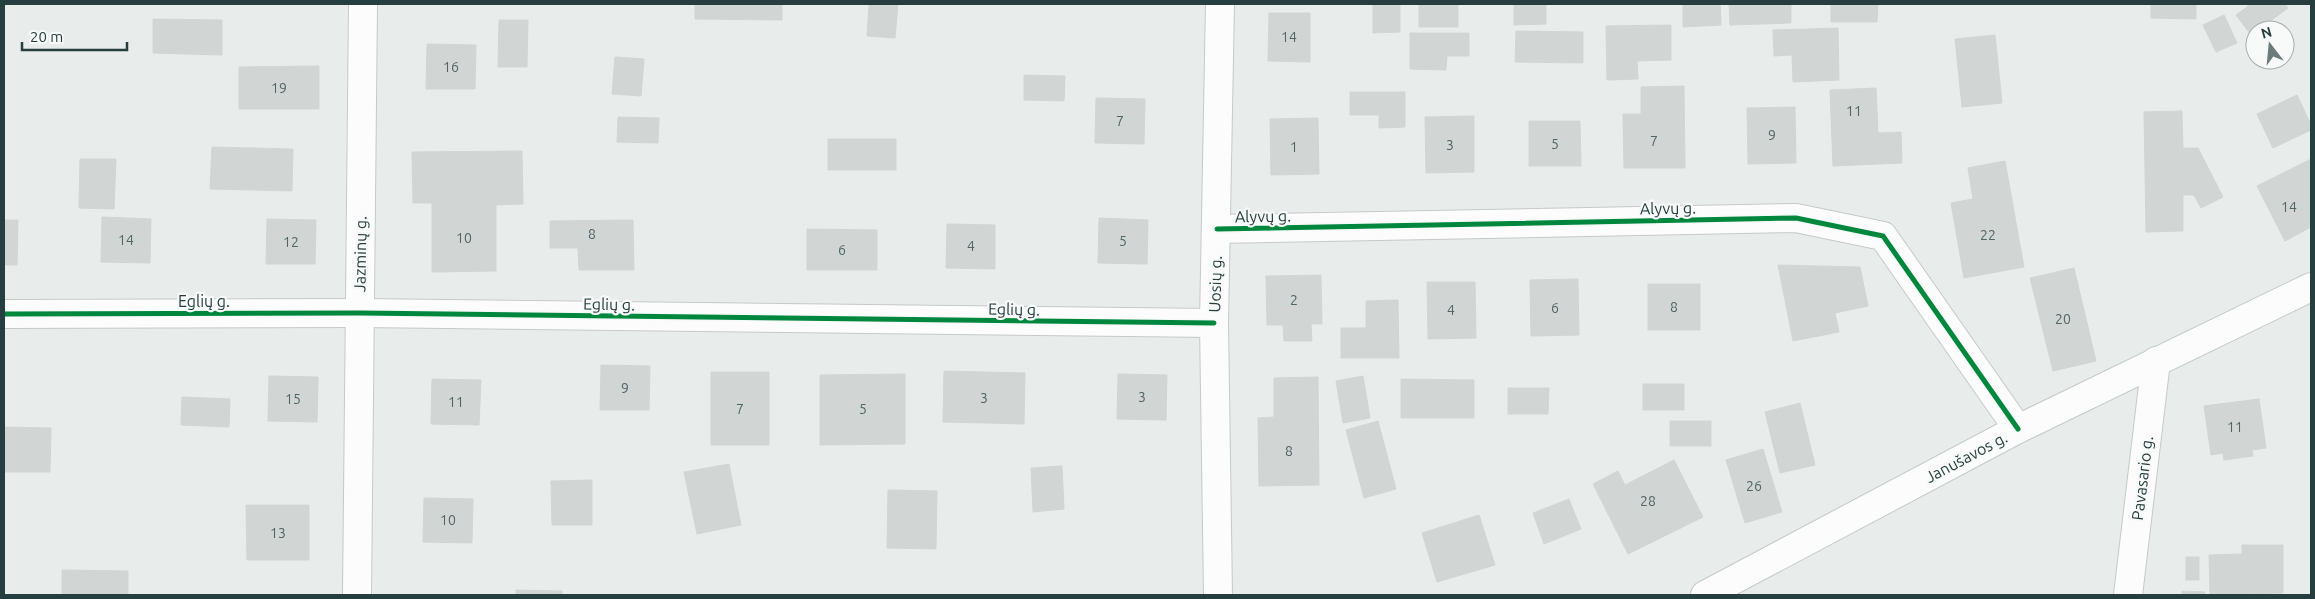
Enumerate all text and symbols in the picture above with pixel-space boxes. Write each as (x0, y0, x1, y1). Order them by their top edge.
scale bar (22, 20, 128, 52)
north arrow (2245, 20, 2295, 70)
text: N (2259, 23, 2274, 42)
text: 20 m (30, 28, 63, 45)
house number: 14 (1281, 29, 1297, 45)
house number: 16 (443, 59, 459, 75)
house number: 19 (271, 80, 287, 96)
house number: 11 (1846, 103, 1862, 119)
house number: 7 (1116, 113, 1124, 129)
house number: 9 (1768, 127, 1776, 143)
house number: 7 (1650, 133, 1658, 149)
house number: 5 (1551, 136, 1559, 152)
house number: 3 (1446, 137, 1454, 153)
house number: 1 (1290, 139, 1298, 155)
street label: Alyvų g. (1640, 199, 1696, 217)
house number: 14 (2281, 199, 2297, 215)
street label: Alyvų g. (1235, 207, 1291, 225)
street label: Jazminų g. (350, 216, 370, 292)
house number: 8 (588, 226, 596, 242)
house number: 22 (1980, 227, 1996, 243)
house number: 10 (456, 230, 472, 246)
house number: 14 (118, 232, 134, 248)
house number: 5 (1119, 233, 1127, 249)
house number: 12 (283, 234, 299, 250)
house number: 4 (967, 238, 975, 254)
house number: 6 (838, 242, 846, 258)
street label: Uosių g. (1205, 255, 1225, 313)
street label: Eglių g. (178, 292, 230, 310)
house number: 2 (1290, 292, 1298, 308)
street label: Eglių g. (583, 295, 635, 313)
house number: 8 (1670, 299, 1678, 315)
street label: Eglių g. (988, 300, 1040, 318)
house number: 6 (1551, 300, 1559, 316)
house number: 4 (1447, 302, 1455, 318)
house number: 20 (2055, 311, 2071, 327)
house number: 9 (621, 380, 629, 396)
house number: 3 (1138, 389, 1146, 405)
house number: 3 (980, 390, 988, 406)
house number: 15 (285, 391, 301, 407)
house number: 11 (448, 394, 464, 410)
house number: 7 (736, 401, 744, 417)
house number: 5 (859, 401, 867, 417)
house number: 11 (2227, 419, 2243, 435)
street label: Janušavos g. (1922, 428, 2010, 486)
street label: Pavasario g. (2128, 435, 2156, 521)
house number: 8 (1285, 443, 1293, 459)
house number: 26 (1746, 478, 1762, 494)
house number: 28 (1640, 493, 1656, 509)
house number: 10 (440, 512, 456, 528)
house number: 13 (270, 525, 286, 541)

